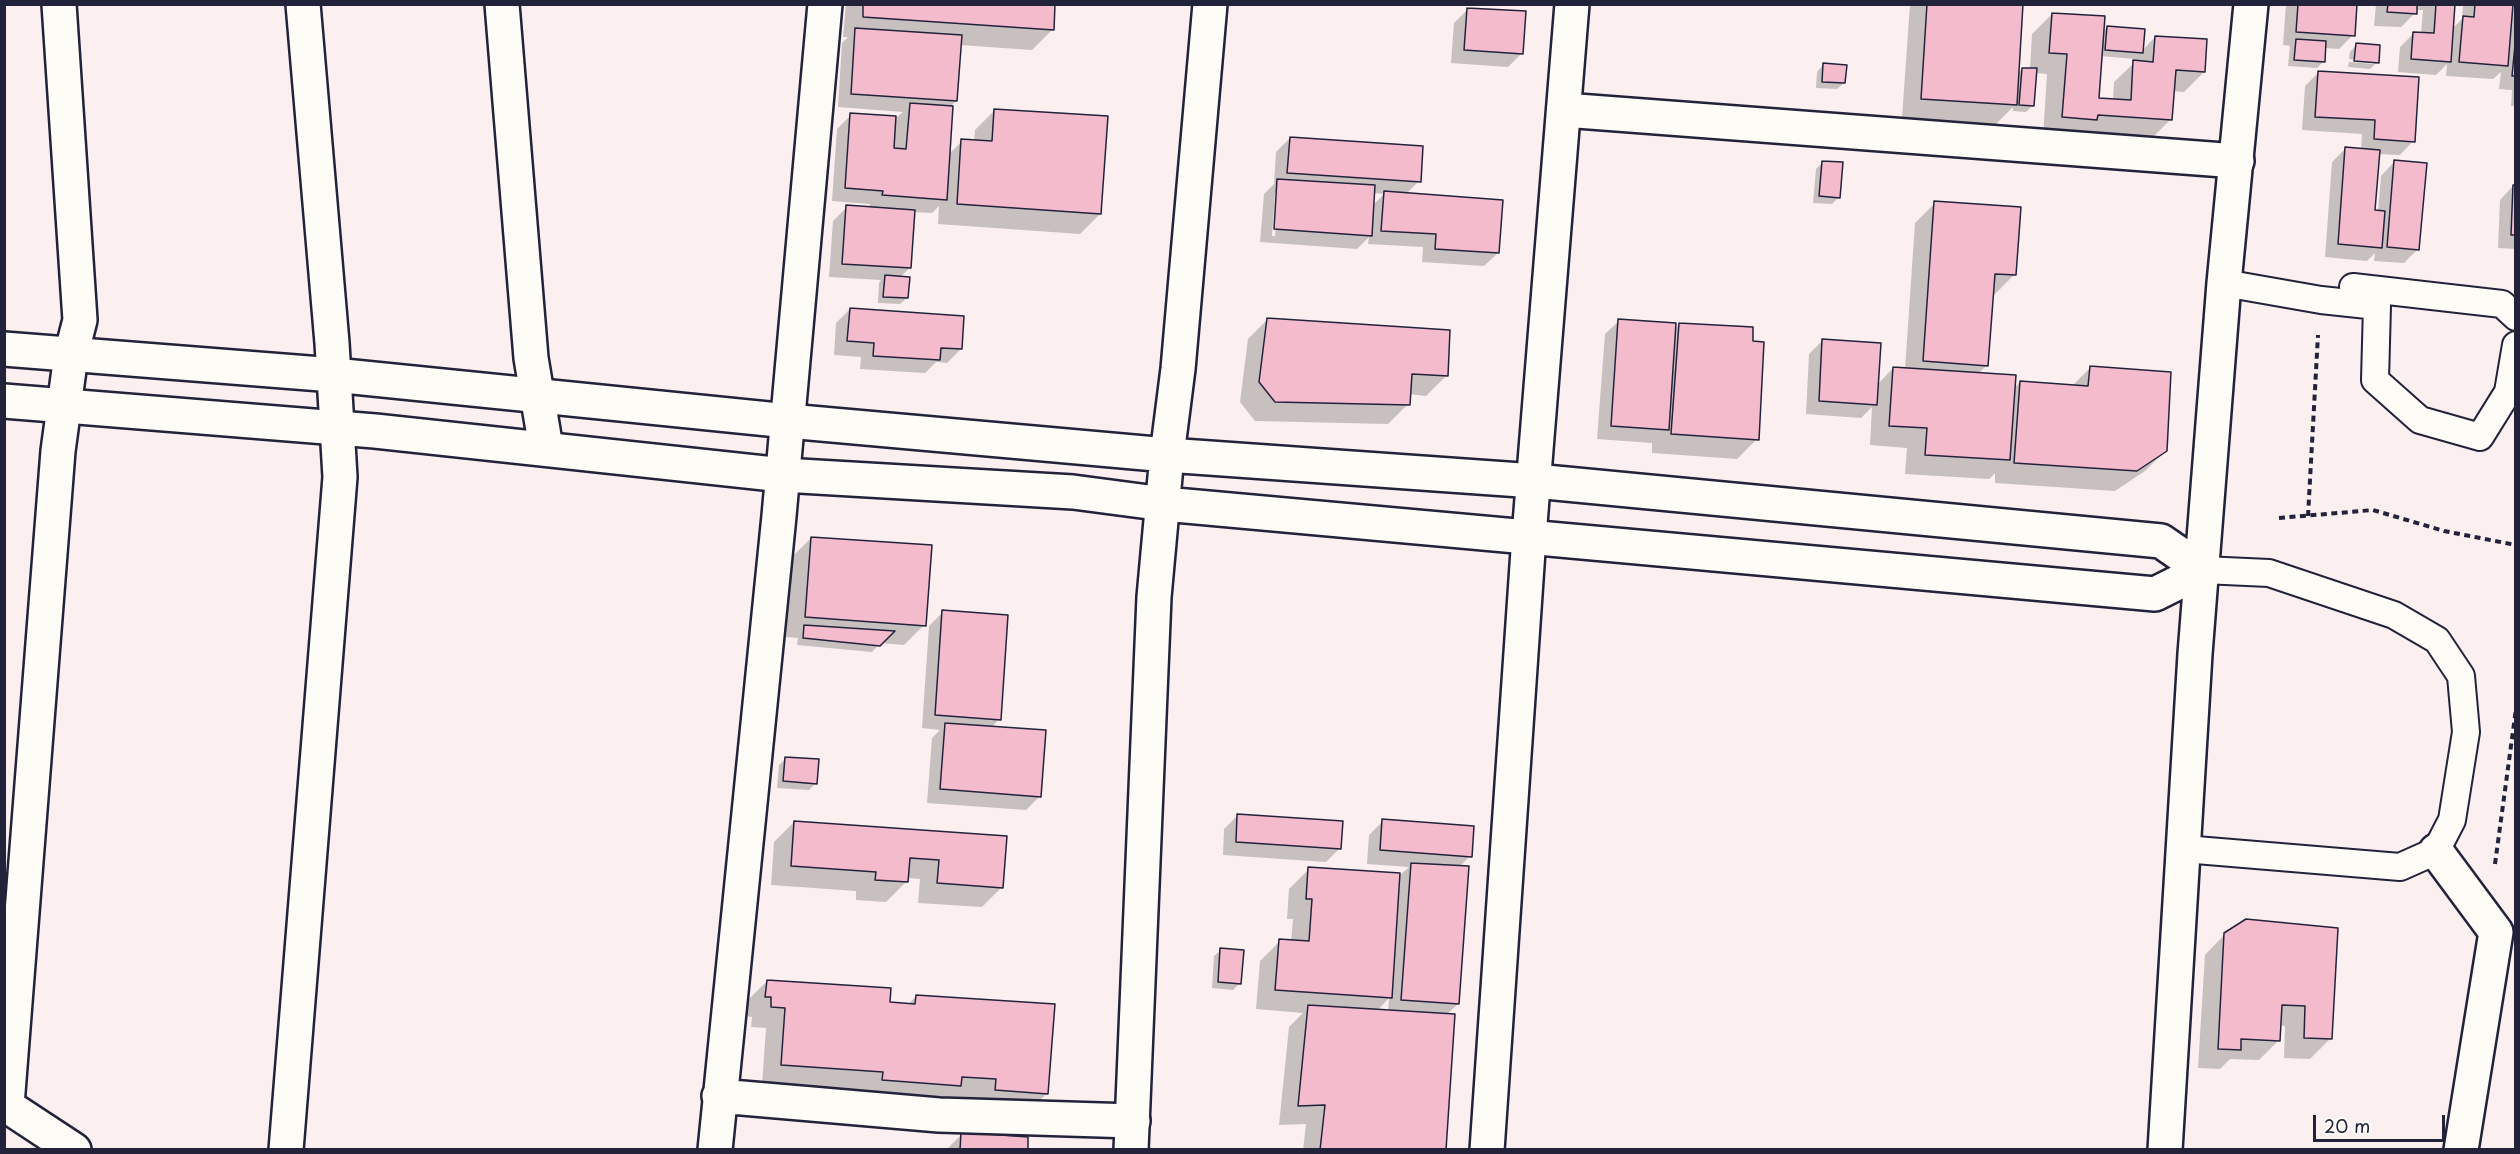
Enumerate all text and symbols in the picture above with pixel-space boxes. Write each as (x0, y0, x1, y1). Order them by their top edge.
scale bar (2316, 1103, 2448, 1141)
text: 20 m (2324, 1112, 2370, 1139)

